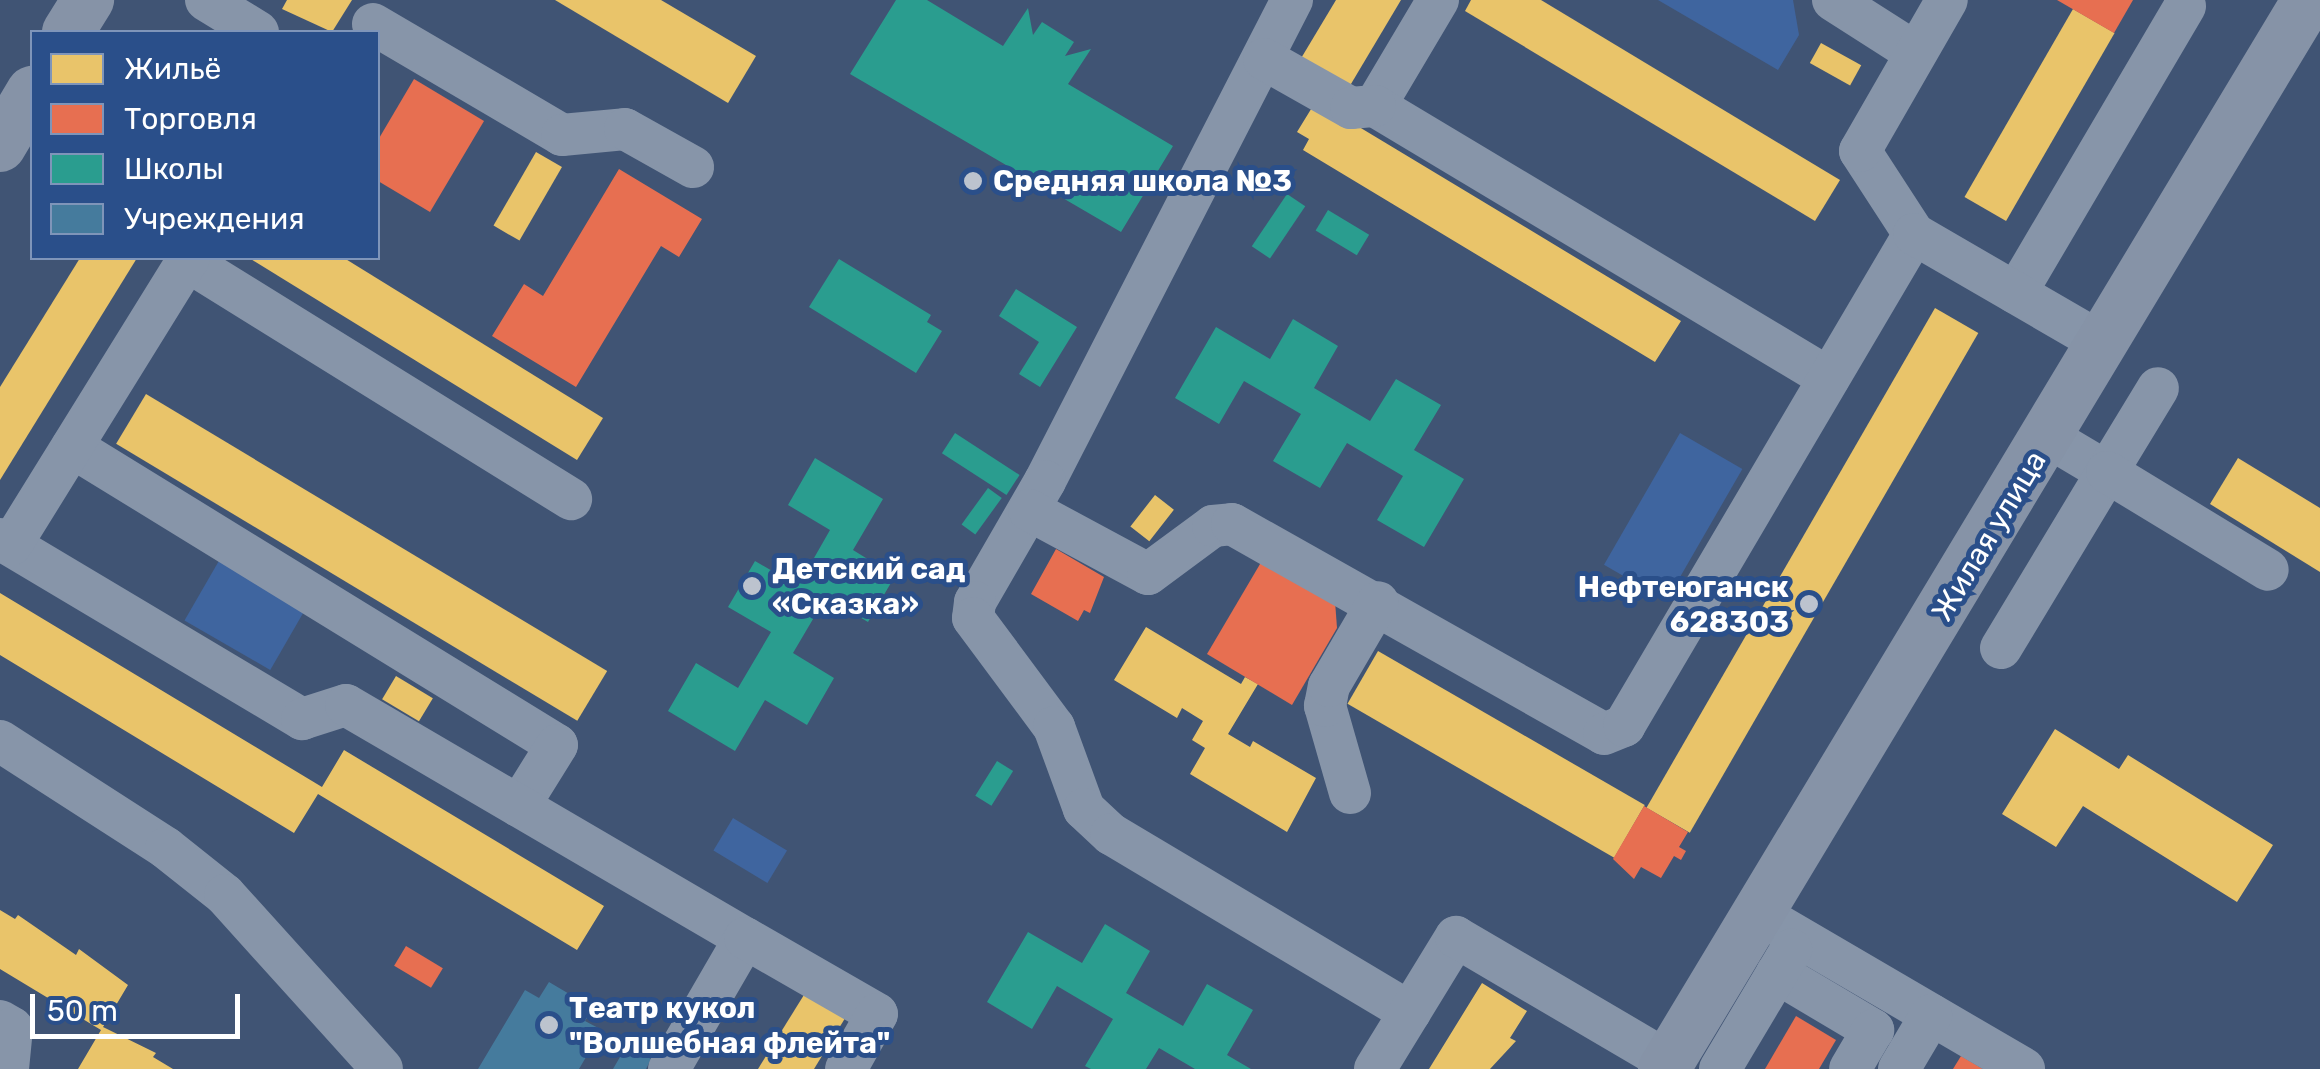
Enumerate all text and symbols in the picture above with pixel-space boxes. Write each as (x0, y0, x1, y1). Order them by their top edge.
legend (30, 30, 380, 260)
text: Жильё (124, 51, 221, 87)
text: Торговля (124, 101, 257, 137)
text: Школы (124, 151, 224, 187)
place label: Средняя школа №3 (993, 163, 1292, 199)
marker: Средняя школа №3 (962, 170, 984, 192)
text: Учреждения (124, 201, 305, 237)
street label: Жилая улица (1924, 444, 2054, 628)
place label: Детский сад «Сказка» (772, 551, 965, 622)
place label: Нефтеюганск 628303 (1578, 569, 1789, 640)
marker: Детский сад «Сказка» (741, 575, 763, 597)
marker: Нефтеюганск 628303 (1798, 593, 1820, 615)
scale bar (35, 974, 245, 1036)
place label: Театр кукол "Волшебная флейта" (569, 990, 890, 1060)
text: 50 m (47, 993, 118, 1029)
marker: Театр кукол "Волшебная флейта" (538, 1014, 560, 1036)

